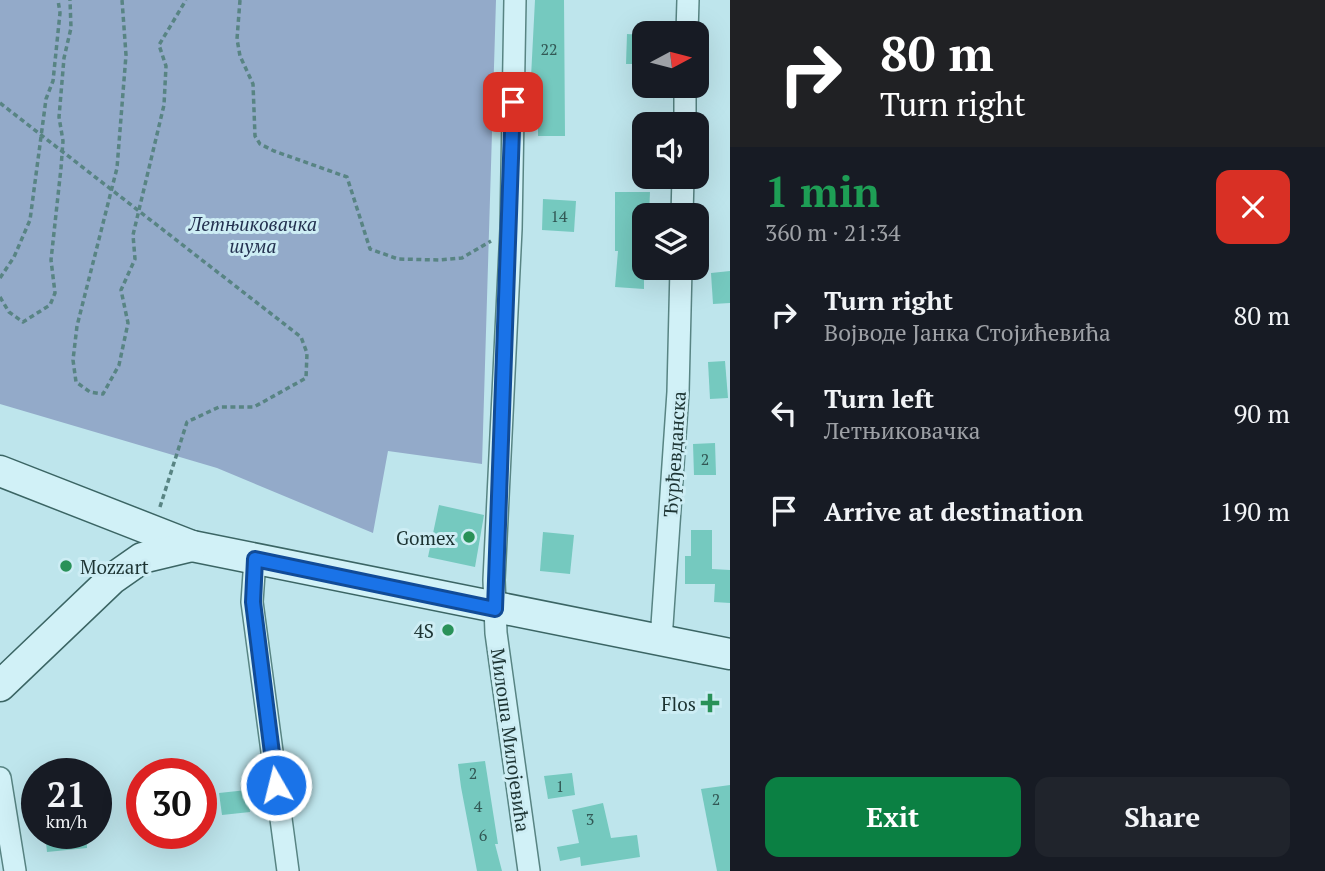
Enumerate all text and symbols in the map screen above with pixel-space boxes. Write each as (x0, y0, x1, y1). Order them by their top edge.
text: 80 m (880, 20, 994, 85)
north arrow (632, 21, 709, 98)
map controls (632, 21, 709, 280)
icon: right (765, 28, 856, 119)
house number: 22 (540, 38, 558, 60)
pin (483, 72, 543, 132)
icon: arrive (494, 83, 532, 121)
text: Turn right (880, 83, 1026, 125)
button: sound (632, 112, 709, 189)
text: 1 min (765, 163, 880, 219)
button: close (1216, 170, 1290, 244)
button: layers (632, 203, 709, 280)
house number: 14 (550, 205, 568, 227)
park label: Летњиковачка шума (188, 211, 317, 258)
text: 360 m · 21:34 (765, 217, 900, 248)
text: Turn right (824, 283, 953, 317)
icon: right (765, 296, 803, 334)
text: 80 m (1234, 298, 1290, 332)
text: Војводе Јанка Стојићевића (824, 317, 1111, 348)
text: Turn left (824, 381, 934, 415)
street label: Ђурђевданска (657, 390, 691, 518)
icon: left (765, 394, 803, 432)
text: 90 m (1234, 396, 1290, 430)
text: Летњиковачка (824, 415, 980, 446)
house number: 2 (701, 448, 709, 470)
icon: arrive (765, 492, 803, 530)
text: Arrive at destination (824, 494, 1083, 528)
text: 190 m (1220, 494, 1290, 528)
place label: Gomex (396, 525, 455, 550)
marker: Gomex (461, 529, 477, 545)
place label: Mozzart (80, 554, 149, 579)
marker: Mozzart (58, 558, 74, 574)
place label: 4S (414, 618, 434, 643)
marker: 4S (440, 622, 456, 638)
street label: Милоша Милојевића (486, 647, 536, 834)
place label: Flos (661, 691, 696, 716)
marker: Flos (702, 695, 718, 711)
position arrow (239, 748, 313, 822)
speed limit sign: 30 (126, 758, 217, 849)
house number: 2 (469, 762, 477, 784)
text: 21 (47, 771, 86, 817)
house number: 1 (556, 775, 564, 797)
button: Exit (765, 777, 1021, 857)
button: Share (1035, 777, 1290, 857)
house number: 2 (712, 788, 720, 810)
house number: 4 (474, 795, 483, 817)
house number: 3 (586, 808, 594, 830)
text: km/h (46, 809, 87, 833)
house number: 6 (479, 824, 488, 846)

